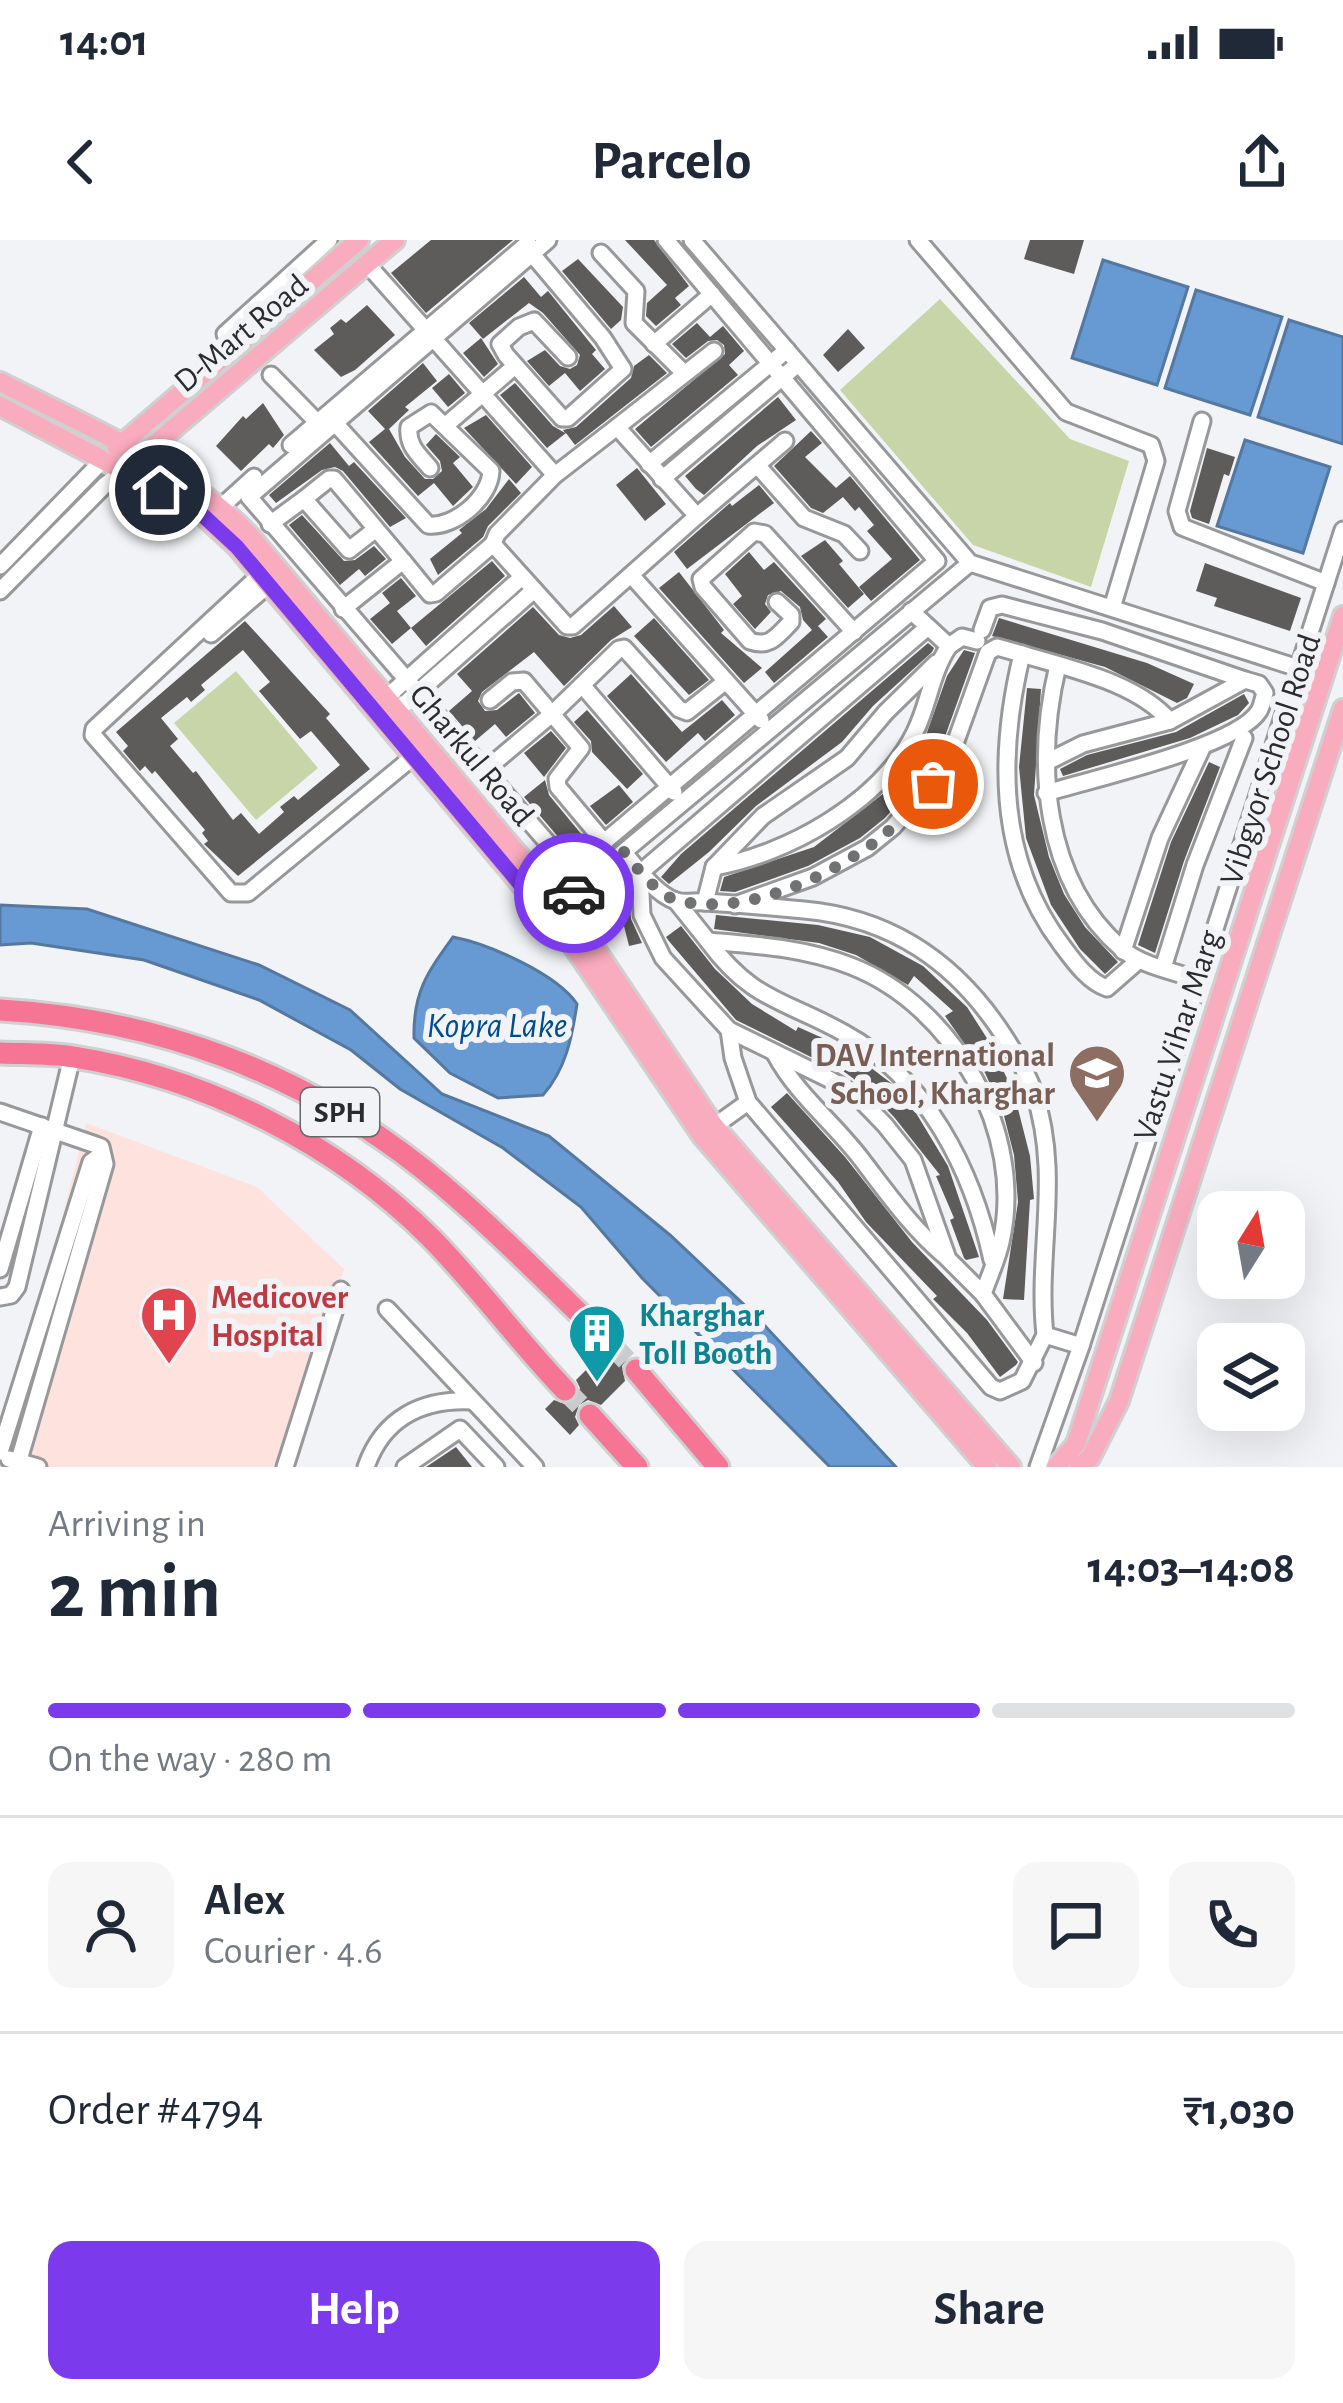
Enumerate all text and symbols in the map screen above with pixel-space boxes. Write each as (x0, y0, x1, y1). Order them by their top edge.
text: 14:01 (60, 19, 149, 64)
icon: back (48, 129, 114, 195)
icon: share (1229, 129, 1295, 195)
text: Parcelo (591, 135, 752, 189)
street label: D-Mart Road (168, 269, 315, 399)
pin (109, 439, 211, 541)
icon: home (127, 457, 193, 523)
street label: Vibgyor School Road (1215, 630, 1328, 889)
street label: Gharkul Road (403, 679, 539, 833)
pin (882, 733, 984, 835)
icon: bag (900, 751, 966, 817)
courier (514, 833, 634, 953)
icon: car (541, 860, 607, 926)
street label: Vastu Vihar Marg (1129, 926, 1228, 1145)
water label: Kopra Lake (427, 1008, 567, 1044)
place label: DAV International School, Kharghar (815, 1040, 1056, 1111)
school or university icon: DAV International School, Kharghar (1066, 1042, 1128, 1124)
road number: SPH (301, 1088, 379, 1136)
north arrow (1197, 1191, 1305, 1299)
map controls (1197, 1191, 1305, 1431)
place label: Medicover Hospital (211, 1282, 349, 1353)
hospital icon: Medicover Hospital (138, 1284, 200, 1366)
place label: Kharghar Toll Booth (639, 1300, 772, 1371)
building icon: Kharghar Toll Booth (566, 1302, 628, 1384)
button: layers (1197, 1323, 1305, 1431)
text: Arriving in (48, 1505, 206, 1544)
text: 14:03–14:08 (1088, 1546, 1295, 1591)
text: 2 min (48, 1554, 221, 1632)
text: On the way · 280 m (48, 1740, 333, 1779)
button: person (48, 1862, 174, 1988)
button: chat (1013, 1862, 1139, 1988)
button: phone (1169, 1862, 1295, 1988)
text: Alex (204, 1878, 285, 1923)
text: Courier · 4.6 (204, 1932, 383, 1971)
text: Order #4794 (48, 2088, 264, 2133)
text: ₹1,030 (1183, 2088, 1295, 2133)
button: Help (48, 2241, 660, 2379)
button: Share (684, 2241, 1295, 2379)

